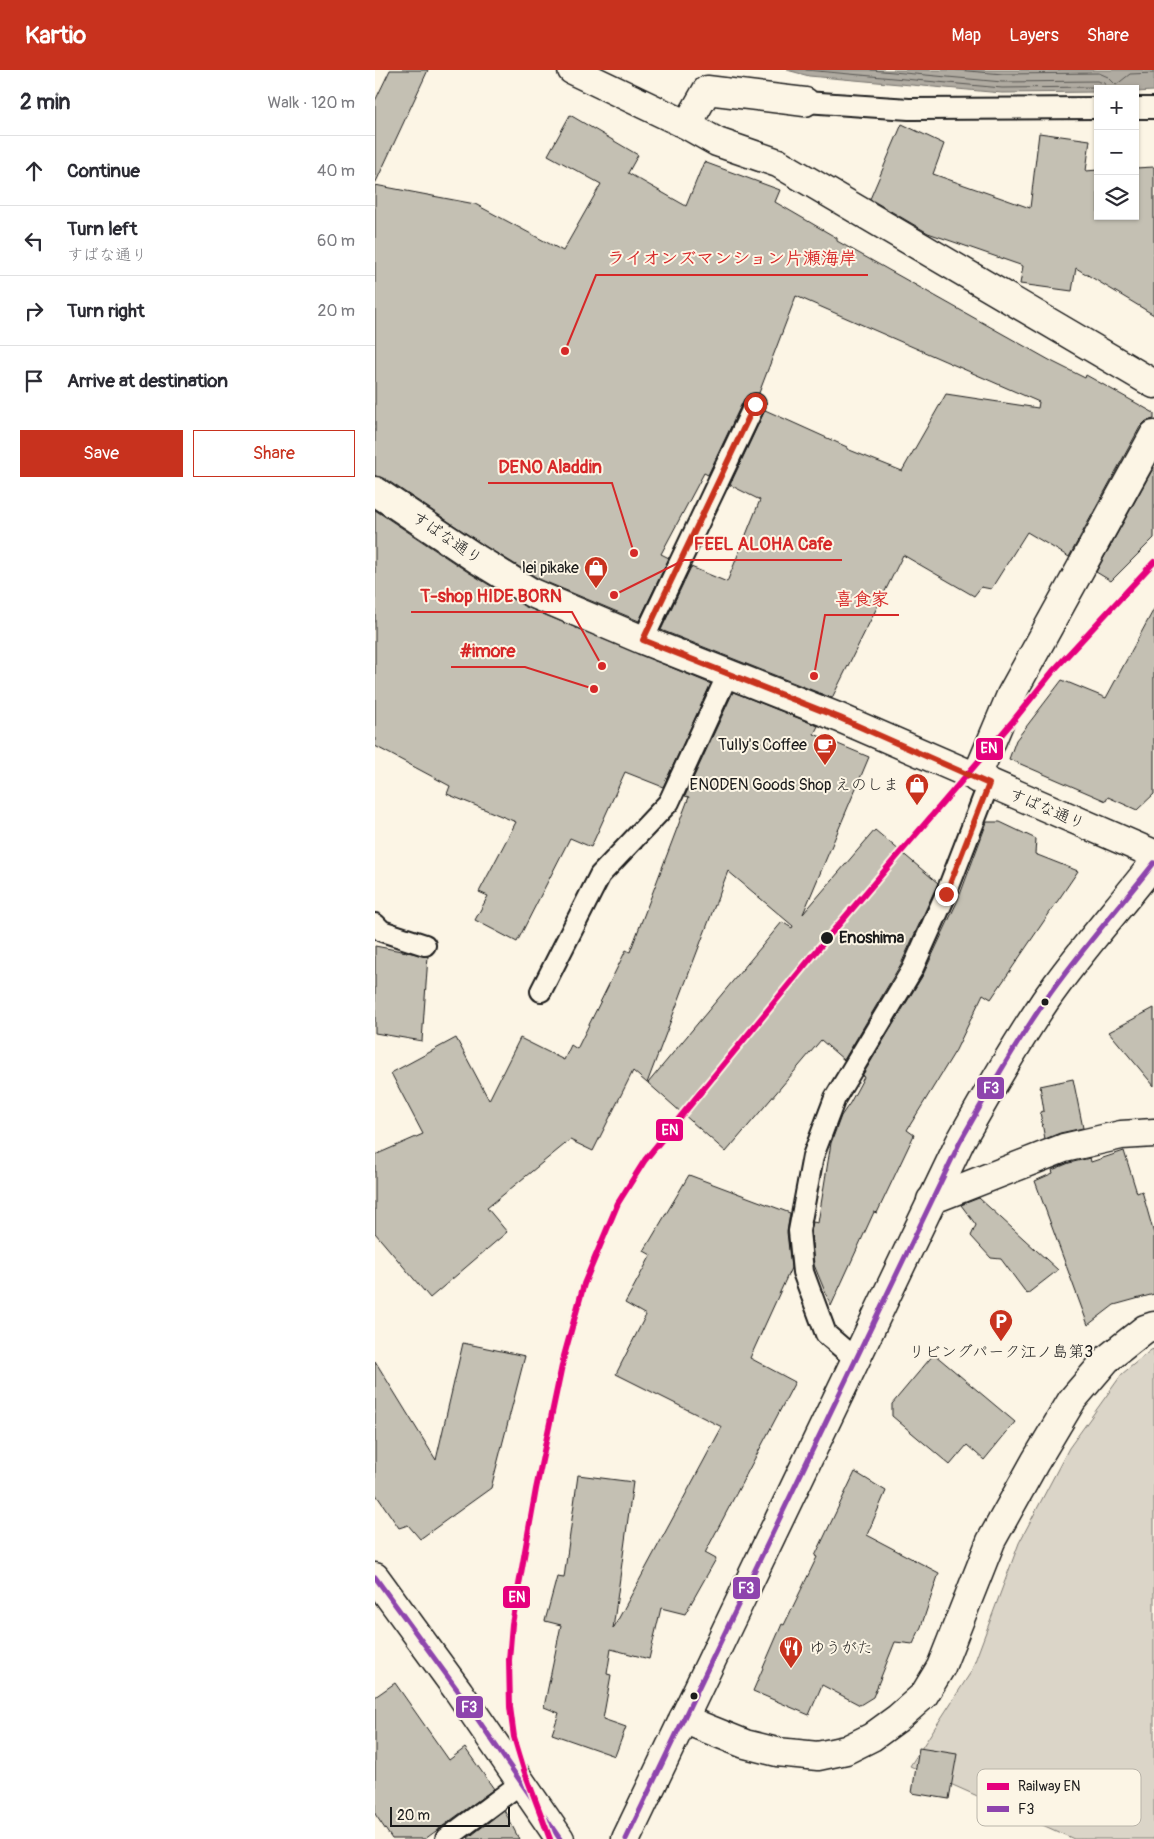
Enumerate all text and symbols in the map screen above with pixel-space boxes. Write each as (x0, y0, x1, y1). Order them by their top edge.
text: Kartio (25, 21, 86, 50)
text: Map (952, 24, 981, 47)
text: Layers (1009, 24, 1059, 47)
text: Share (1087, 24, 1129, 47)
map controls (1094, 85, 1139, 220)
button: + (1094, 85, 1139, 130)
text: 2 min (20, 89, 70, 116)
text: Walk · 120 m (267, 93, 355, 113)
button: − (1094, 130, 1139, 175)
icon: ahead (20, 157, 48, 185)
text: Continue (67, 159, 140, 183)
text: 40 m (317, 161, 355, 181)
button: layers (1094, 175, 1139, 220)
text: Turn left (67, 217, 137, 241)
icon: left (20, 227, 48, 255)
text: 60 m (317, 231, 355, 251)
callout: ライオンズマンション片瀬海岸 (596, 242, 868, 275)
text: すばな通り (67, 245, 147, 265)
text: ライオンズマンション片瀬海岸 (607, 247, 857, 270)
icon: right (20, 297, 48, 325)
text: Turn right (67, 299, 145, 323)
text: 20 m (317, 301, 355, 321)
icon: arrive (20, 367, 48, 395)
text: Arrive at destination (67, 369, 228, 393)
route start (744, 393, 767, 416)
button: Save (20, 430, 183, 477)
button: Share (193, 430, 355, 477)
callout: DENO Aladdin (488, 450, 612, 483)
text: DENO Aladdin (498, 456, 602, 479)
street label: すばな通り (408, 507, 486, 569)
callout: FEEL ALOHA Cafe (684, 527, 842, 560)
text: FEEL ALOHA Cafe (694, 533, 833, 556)
shop icon: lei pikake (583, 555, 609, 589)
place label: lei pikake (522, 558, 579, 578)
callout: T-shop HIDE BORN (411, 579, 572, 612)
callout: 喜食家 (825, 582, 899, 615)
text: T-shop HIDE BORN (419, 585, 562, 608)
text: 喜食家 (835, 588, 889, 611)
callout: #imore (451, 634, 525, 667)
text: #imore (460, 640, 516, 663)
cafe icon: Tully's Coffee (812, 732, 838, 766)
place label: Tully's Coffee (718, 735, 807, 755)
line badge: EN (975, 737, 1004, 761)
text: EN (980, 740, 998, 757)
shop icon: ENODEN Goods Shop えのしま (904, 772, 930, 806)
place label: ENODEN Goods Shop えのしま (690, 775, 899, 795)
street label: すばな通り (1006, 784, 1088, 834)
route end (935, 883, 958, 906)
place label: Enoshima (839, 928, 905, 948)
marker: Enoshima (819, 930, 835, 946)
unlabelled marker (1040, 997, 1050, 1007)
line badge: F3 (976, 1076, 1005, 1100)
text: F3 (983, 1080, 999, 1097)
line badge: EN (655, 1118, 684, 1142)
text: EN (661, 1122, 679, 1139)
parking icon: リビングパーク江ノ島第3 (988, 1308, 1014, 1342)
place label: リビングパーク江ノ島第3 (909, 1342, 1093, 1362)
line badge: F3 (732, 1576, 761, 1600)
text: F3 (738, 1580, 754, 1597)
line badge: EN (502, 1585, 531, 1609)
text: EN (508, 1589, 526, 1606)
restaurant icon: ゆうがた (778, 1635, 804, 1669)
place label: ゆうがた (809, 1638, 873, 1658)
unlabelled marker (689, 1691, 699, 1701)
line badge: F3 (455, 1695, 484, 1719)
text: F3 (461, 1699, 477, 1716)
legend (977, 1769, 1141, 1826)
text: Railway EN (1018, 1778, 1080, 1795)
text: F3 (1018, 1801, 1034, 1818)
scale bar (390, 1804, 510, 1827)
text: 20 m (397, 1807, 430, 1824)

